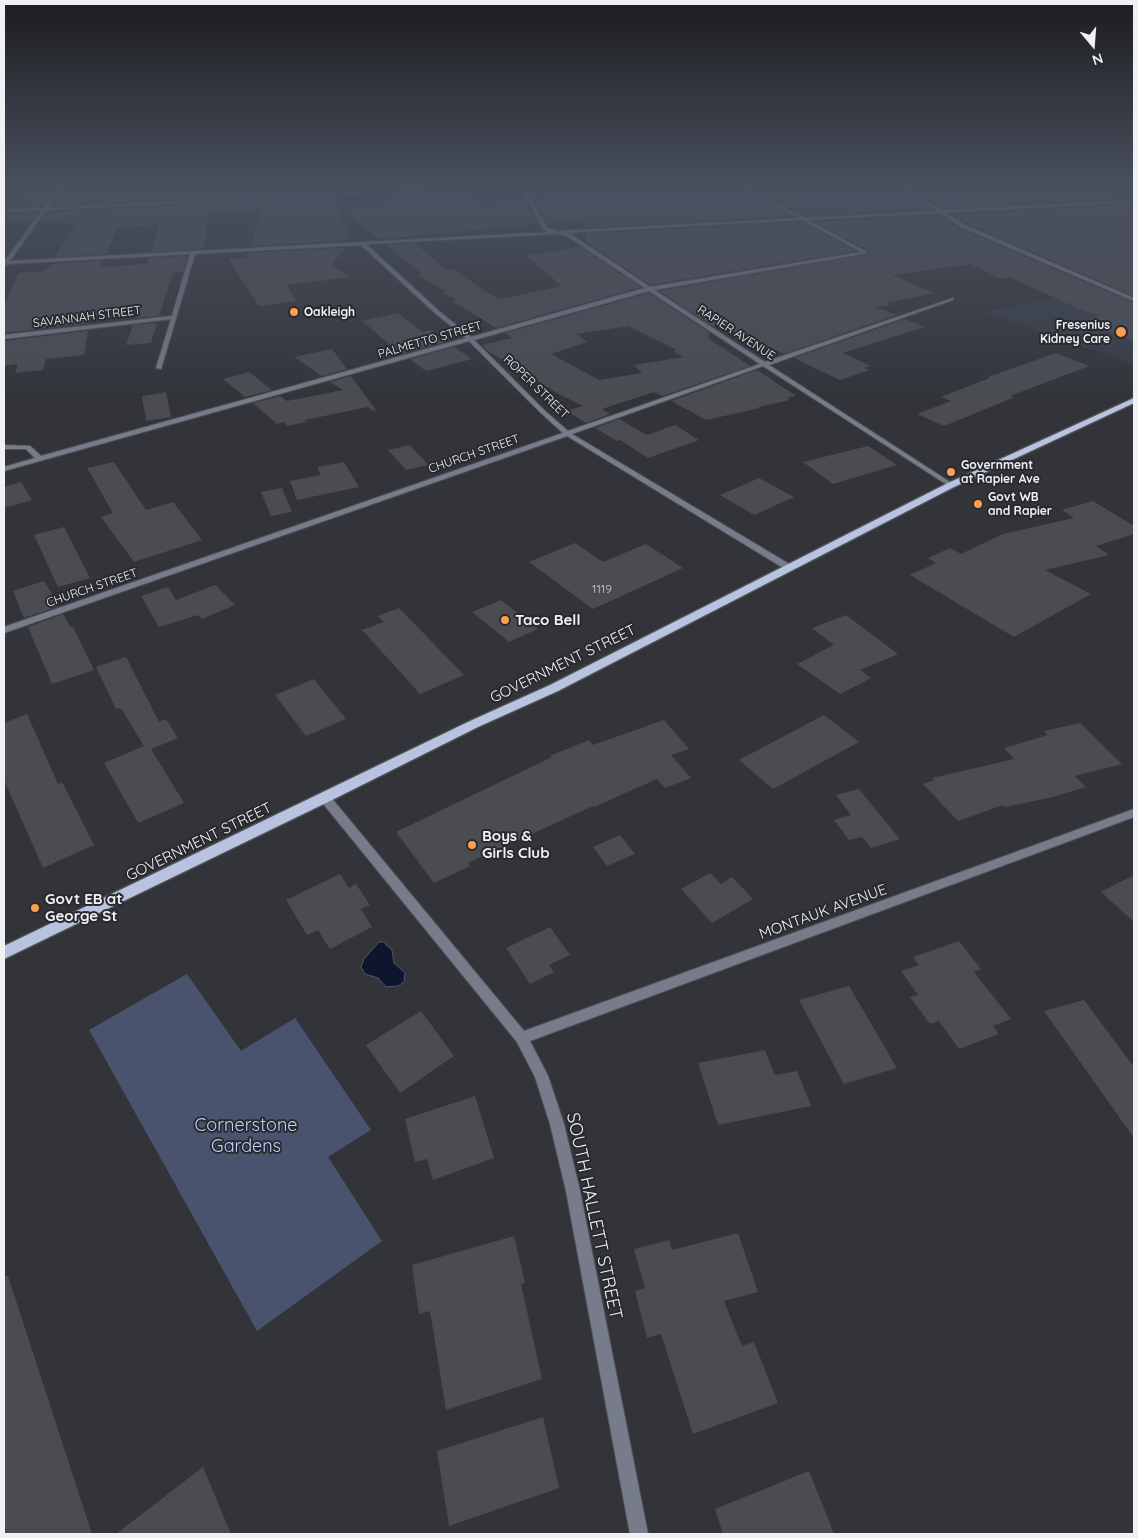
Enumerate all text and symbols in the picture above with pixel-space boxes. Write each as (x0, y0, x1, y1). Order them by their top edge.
north arrow (1068, 20, 1118, 70)
text: N (1090, 49, 1105, 69)
street label: SAVANNAH STREET (32, 303, 142, 331)
street label: RAPIER AVENUE (694, 303, 778, 363)
place label: Oakleigh (304, 305, 355, 319)
marker: Oakleigh (288, 306, 300, 318)
street label: PALMETTO STREET (376, 318, 484, 362)
place label: Fresenius Kidney Care (1040, 318, 1110, 346)
marker: Fresenius Kidney Care (1114, 325, 1128, 339)
street label: ROPER STREET (500, 352, 572, 422)
street label: CHURCH STREET (426, 432, 522, 476)
place label: Government at Rapier Ave (961, 458, 1040, 486)
marker: Government at Rapier Ave (945, 466, 957, 478)
place label: Govt WB and Rapier (988, 490, 1052, 518)
marker: Govt WB and Rapier (972, 498, 984, 510)
street label: CHURCH STREET (44, 566, 140, 610)
house number: 1119 (592, 582, 612, 596)
place label: Taco Bell (515, 611, 580, 629)
marker: Taco Bell (499, 614, 511, 626)
street label: GOVERNMENT STREET (487, 621, 639, 707)
street label: GOVERNMENT STREET (123, 799, 275, 885)
place label: Boys & Girls Club (482, 827, 550, 862)
marker: Boys & Girls Club (466, 839, 478, 851)
street label: MONTAUK AVENUE (757, 881, 889, 943)
place label: Govt EB at George St (45, 890, 122, 925)
marker: Govt EB at George St (29, 902, 41, 914)
street label: SOUTH HALLETT STREET (561, 1111, 627, 1321)
park label: Cornerstone Gardens (195, 1115, 297, 1158)

